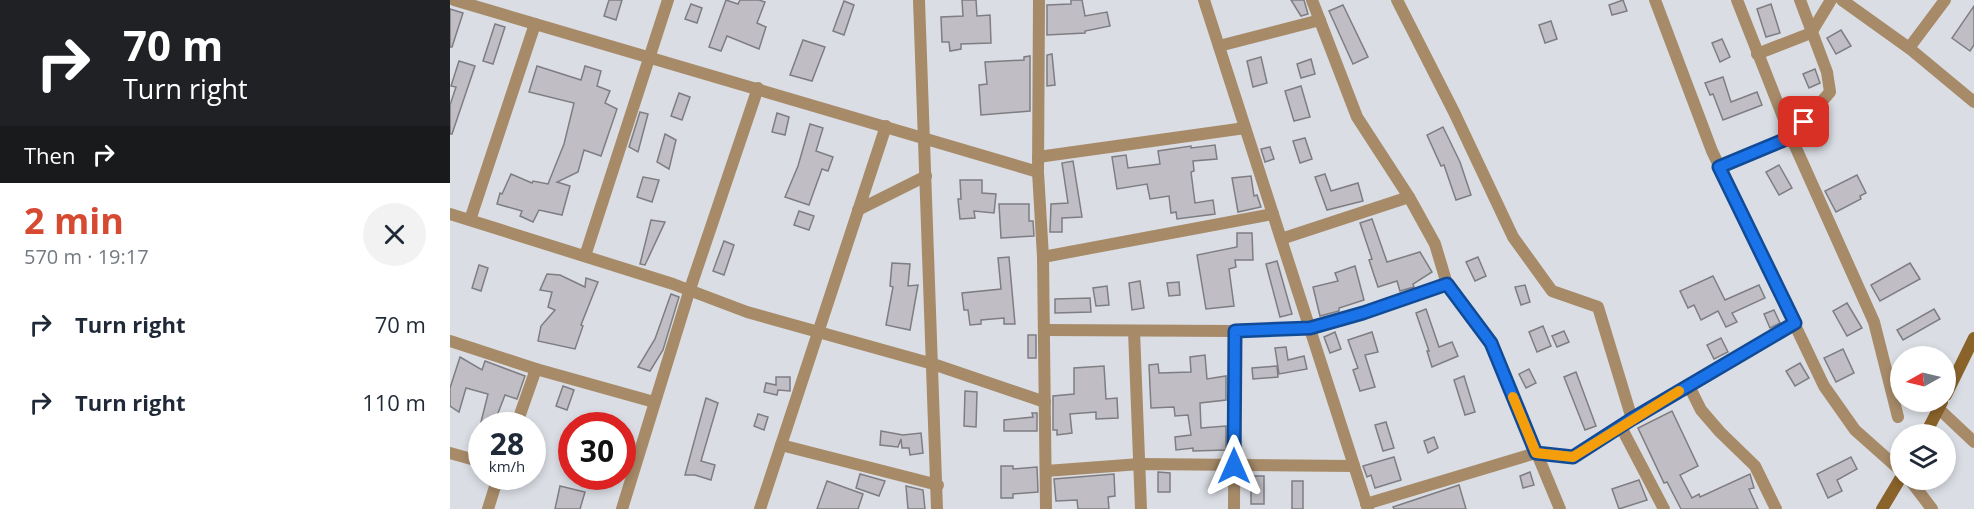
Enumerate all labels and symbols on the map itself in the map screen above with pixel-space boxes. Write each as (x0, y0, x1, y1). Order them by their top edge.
pin (1778, 96, 1829, 147)
north arrow (1890, 346, 1956, 412)
speed limit sign: 30 (558, 412, 636, 490)
position arrow (1202, 434, 1266, 498)

